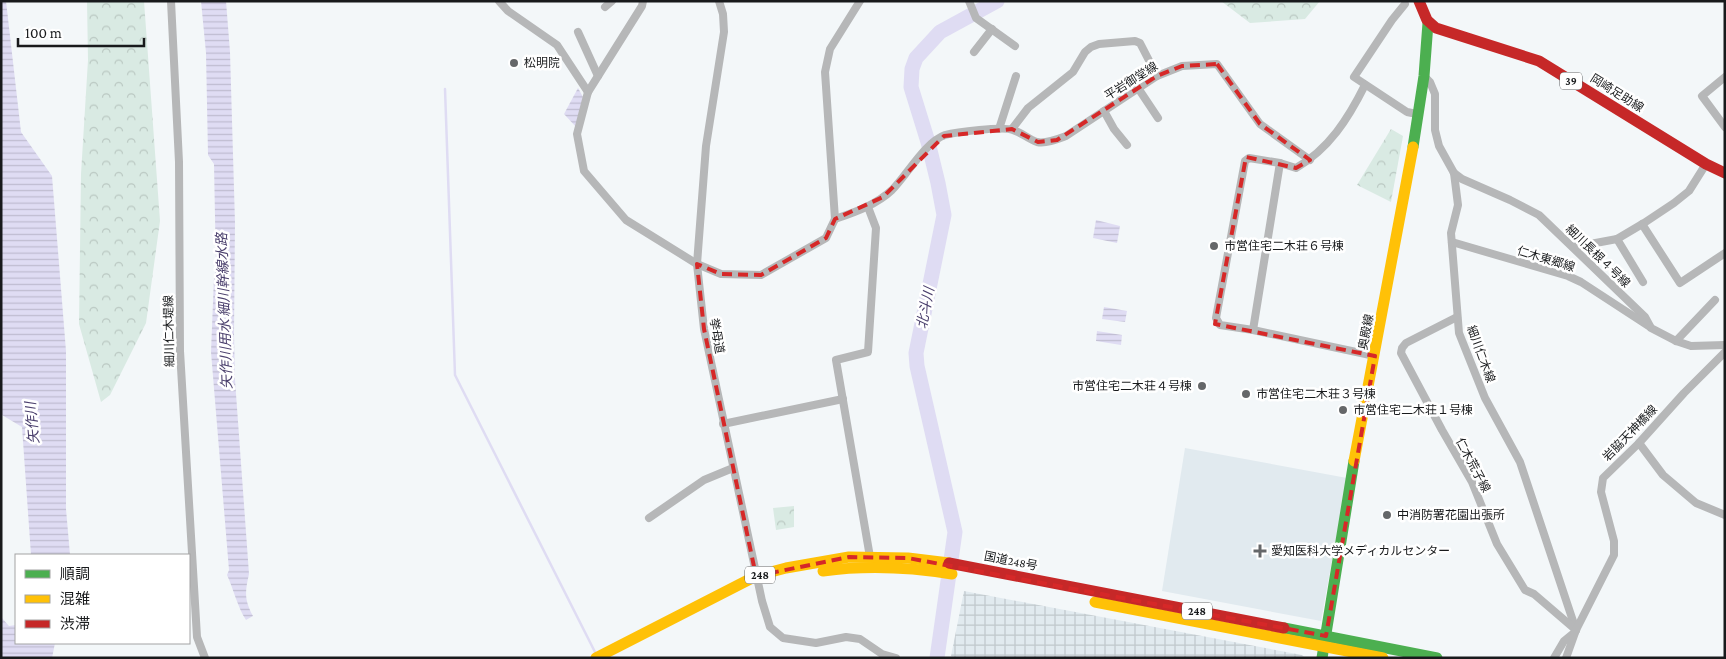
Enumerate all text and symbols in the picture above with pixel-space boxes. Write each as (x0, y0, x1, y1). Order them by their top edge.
scale bar (18, 15, 144, 47)
text: 100 m (25, 25, 62, 41)
place label: 松明院 (524, 56, 560, 70)
marker: 松明院 (508, 57, 520, 69)
street label: 平岩御堂線 (1102, 59, 1160, 103)
street label: 岡崎足助線 (1588, 71, 1646, 115)
road number: 39 (1560, 72, 1582, 90)
street label: 細川長根４号線 (1563, 222, 1633, 290)
water label: 矢作川用水 細川幹線水路 (213, 231, 235, 390)
place label: 市営住宅二木荘６号棟 (1224, 239, 1344, 253)
marker: 市営住宅二木荘６号棟 (1208, 240, 1220, 252)
street label: 仁木東郷線 (1515, 244, 1577, 274)
water label: 北斗川 (913, 284, 937, 330)
street label: 細川仁木堤線 (161, 295, 177, 367)
street label: 奥殿線 (1356, 313, 1376, 351)
street label: 挙母道 (707, 317, 727, 355)
street label: 細川仁木線 (1464, 323, 1498, 385)
place label: 市営住宅二木荘４号棟 (1072, 379, 1192, 393)
marker: 市営住宅二木荘４号棟 (1196, 380, 1208, 392)
place label: 市営住宅二木荘３号棟 (1256, 387, 1376, 401)
marker: 市営住宅二木荘３号棟 (1240, 388, 1252, 400)
water label: 矢作川 (22, 399, 42, 445)
street label: 岩脇天神橋線 (1600, 402, 1660, 464)
place label: 市営住宅二木荘１号棟 (1353, 403, 1473, 417)
marker: 市営住宅二木荘１号棟 (1337, 404, 1349, 416)
street label: 仁木荒子線 (1453, 435, 1493, 495)
place label: 中消防署花園出張所 (1397, 508, 1505, 522)
marker: 中消防署花園出張所 (1381, 509, 1393, 521)
marker: 愛知医科大学メディカルセンター (1253, 544, 1267, 558)
place label: 愛知医科大学メディカルセンター (1271, 544, 1450, 558)
street label: 国道248号 (983, 549, 1039, 573)
legend (15, 554, 190, 644)
text: 順調 (60, 566, 90, 582)
road number: 248 (745, 566, 775, 584)
text: 混雑 (60, 591, 90, 607)
road number: 248 (1182, 602, 1212, 620)
text: 渋滞 (60, 616, 90, 632)

